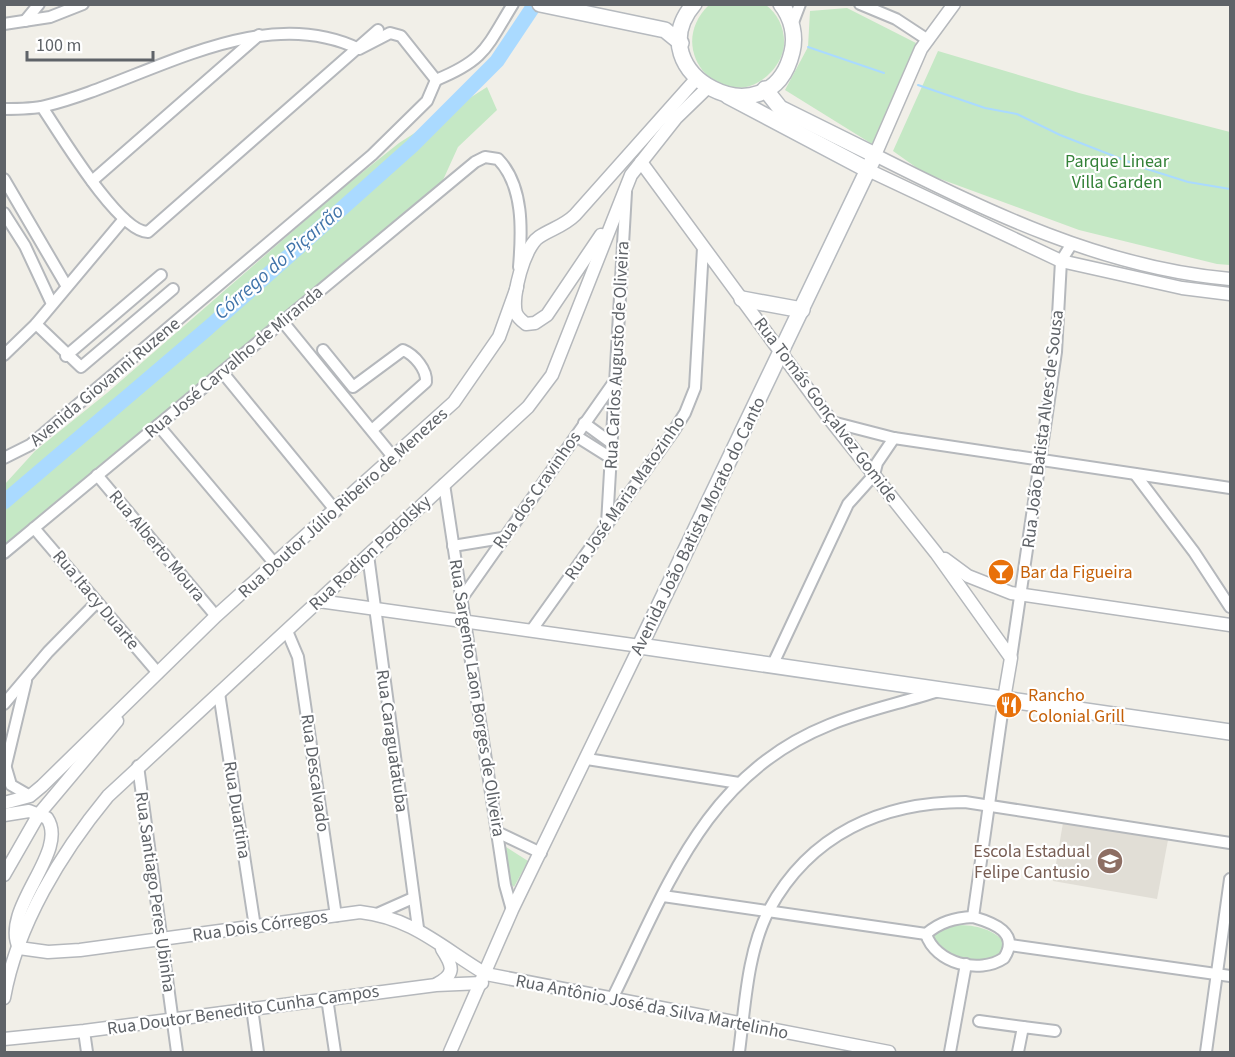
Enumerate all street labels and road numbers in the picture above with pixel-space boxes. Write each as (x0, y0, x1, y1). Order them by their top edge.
street label: Rua Carlos Augusto de Oliveira (599, 240, 635, 470)
street label: Rua José Carvalho de Miranda (139, 280, 329, 444)
street label: Rua João Batista Alves de Sousa (1016, 308, 1070, 550)
street label: Avenida Giovanni Ruzene (25, 312, 186, 452)
street label: Rua Tomás Gonçalvez Gomide (748, 312, 904, 508)
street label: Avenida João Batista Morato do Canto (624, 393, 772, 659)
street label: Rua Doutor Júlio Ribeiro de Menezes (233, 402, 453, 604)
street label: Rua José Maria Matozinho (559, 411, 691, 585)
street label: Rua dos Cravinhos (487, 426, 587, 554)
street label: Rua Alberto Moura (103, 485, 211, 607)
street label: Rua Rodion Podolsky (303, 489, 437, 616)
street label: Rua Itacy Duarte (47, 545, 145, 655)
street label: Rua Sargento Laon Borges de Oliveira (443, 557, 511, 839)
street label: Rua Caraguatatuba (370, 668, 414, 814)
street label: Rua Descalvado (294, 712, 336, 834)
street label: Rua Duartina (217, 759, 257, 861)
street label: Rua Santiago Peres Ubinha (129, 790, 181, 994)
street label: Rua Dois Córregos (191, 904, 329, 948)
street label: Rua Antônio José da Silva Martelinho (513, 968, 791, 1046)
street label: Rua Doutor Benedito Cunha Campos (105, 979, 381, 1041)

